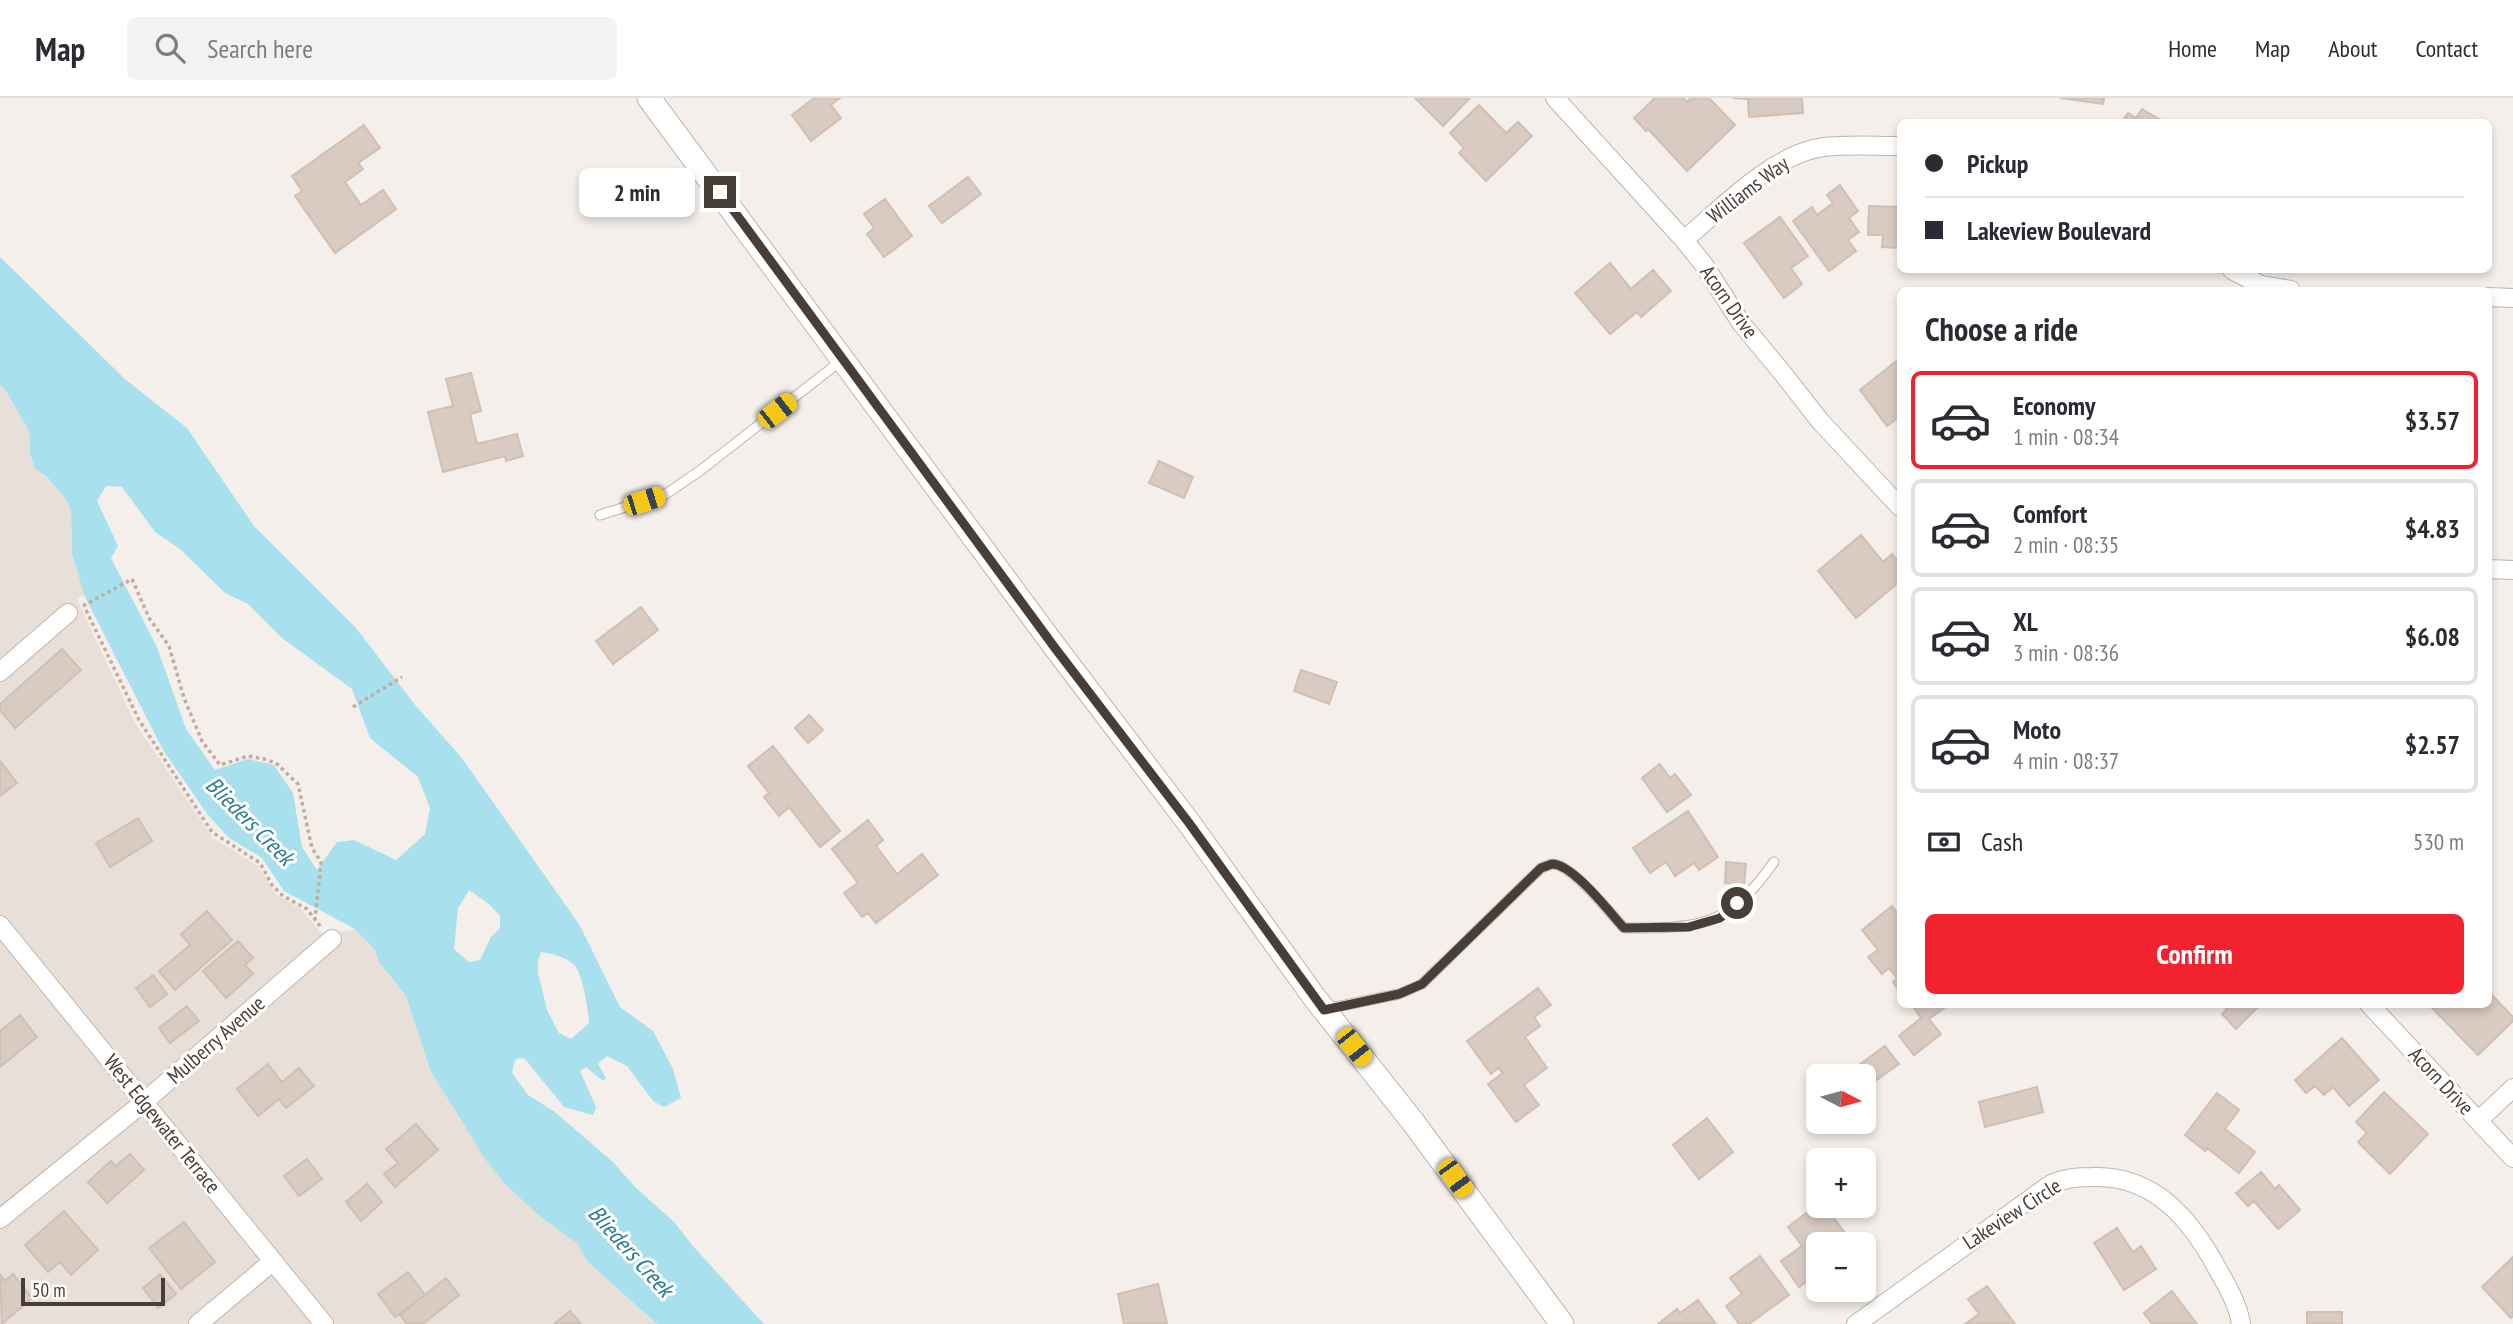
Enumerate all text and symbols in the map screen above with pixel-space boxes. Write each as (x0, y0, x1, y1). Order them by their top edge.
search box (127, 17, 617, 80)
text: Map (35, 27, 85, 70)
icon: search (151, 29, 189, 67)
text: Search here (207, 32, 313, 65)
text: Home (2168, 33, 2217, 64)
text: Map (2255, 33, 2290, 64)
text: About (2328, 33, 2377, 64)
text: Contact (2415, 33, 2478, 64)
text: Pickup (1967, 147, 2028, 180)
street label: Williams Way (1701, 150, 1794, 229)
callout: 2 min (580, 168, 696, 217)
route end (704, 176, 736, 208)
text: 2 min (614, 178, 660, 207)
text: Lakeview Boulevard (1967, 214, 2151, 247)
street label: Acorn Drive (1694, 260, 1764, 344)
text: Choose a ride (1925, 308, 2078, 350)
icon: car (1929, 389, 1992, 452)
text: Economy (2013, 389, 2095, 422)
car (754, 390, 801, 432)
text: $3.57 (2405, 404, 2460, 437)
text: 1 min · 08:34 (2013, 422, 2119, 451)
car (621, 485, 668, 517)
icon: car (1929, 497, 1992, 560)
text: Comfort (2013, 497, 2087, 530)
text: $4.83 (2405, 512, 2460, 545)
text: 2 min · 08:35 (2013, 530, 2119, 559)
icon: car (1929, 605, 1992, 668)
text: XL (2013, 605, 2038, 638)
text: $6.08 (2405, 620, 2460, 653)
text: 3 min · 08:36 (2013, 638, 2119, 667)
icon: car (1929, 713, 1992, 776)
text: Moto (2013, 713, 2061, 746)
text: $2.57 (2405, 728, 2460, 761)
text: 4 min · 08:37 (2013, 746, 2119, 775)
water label: Blieders Creek (200, 770, 303, 873)
icon: cash (1925, 823, 1963, 861)
text: Cash (1981, 825, 2023, 858)
text: 530 m (2413, 827, 2464, 856)
route start (1721, 887, 1753, 919)
button: Confirm (1925, 914, 2464, 994)
street label: Mulberry Avenue (161, 990, 270, 1089)
car (1333, 1024, 1376, 1070)
street label: Acorn Drive (2403, 1041, 2480, 1120)
street label: West Edgewater Terrace (98, 1049, 227, 1199)
north arrow (1806, 1064, 1876, 1134)
map controls (1806, 1064, 1876, 1302)
button: + (1806, 1148, 1876, 1218)
car (1435, 1155, 1476, 1201)
street label: Lakeview Circle (1958, 1172, 2066, 1255)
water label: Blieders Creek (583, 1199, 682, 1305)
button: − (1806, 1232, 1876, 1302)
scale bar (21, 1275, 164, 1307)
text: 50 m (32, 1278, 66, 1302)

